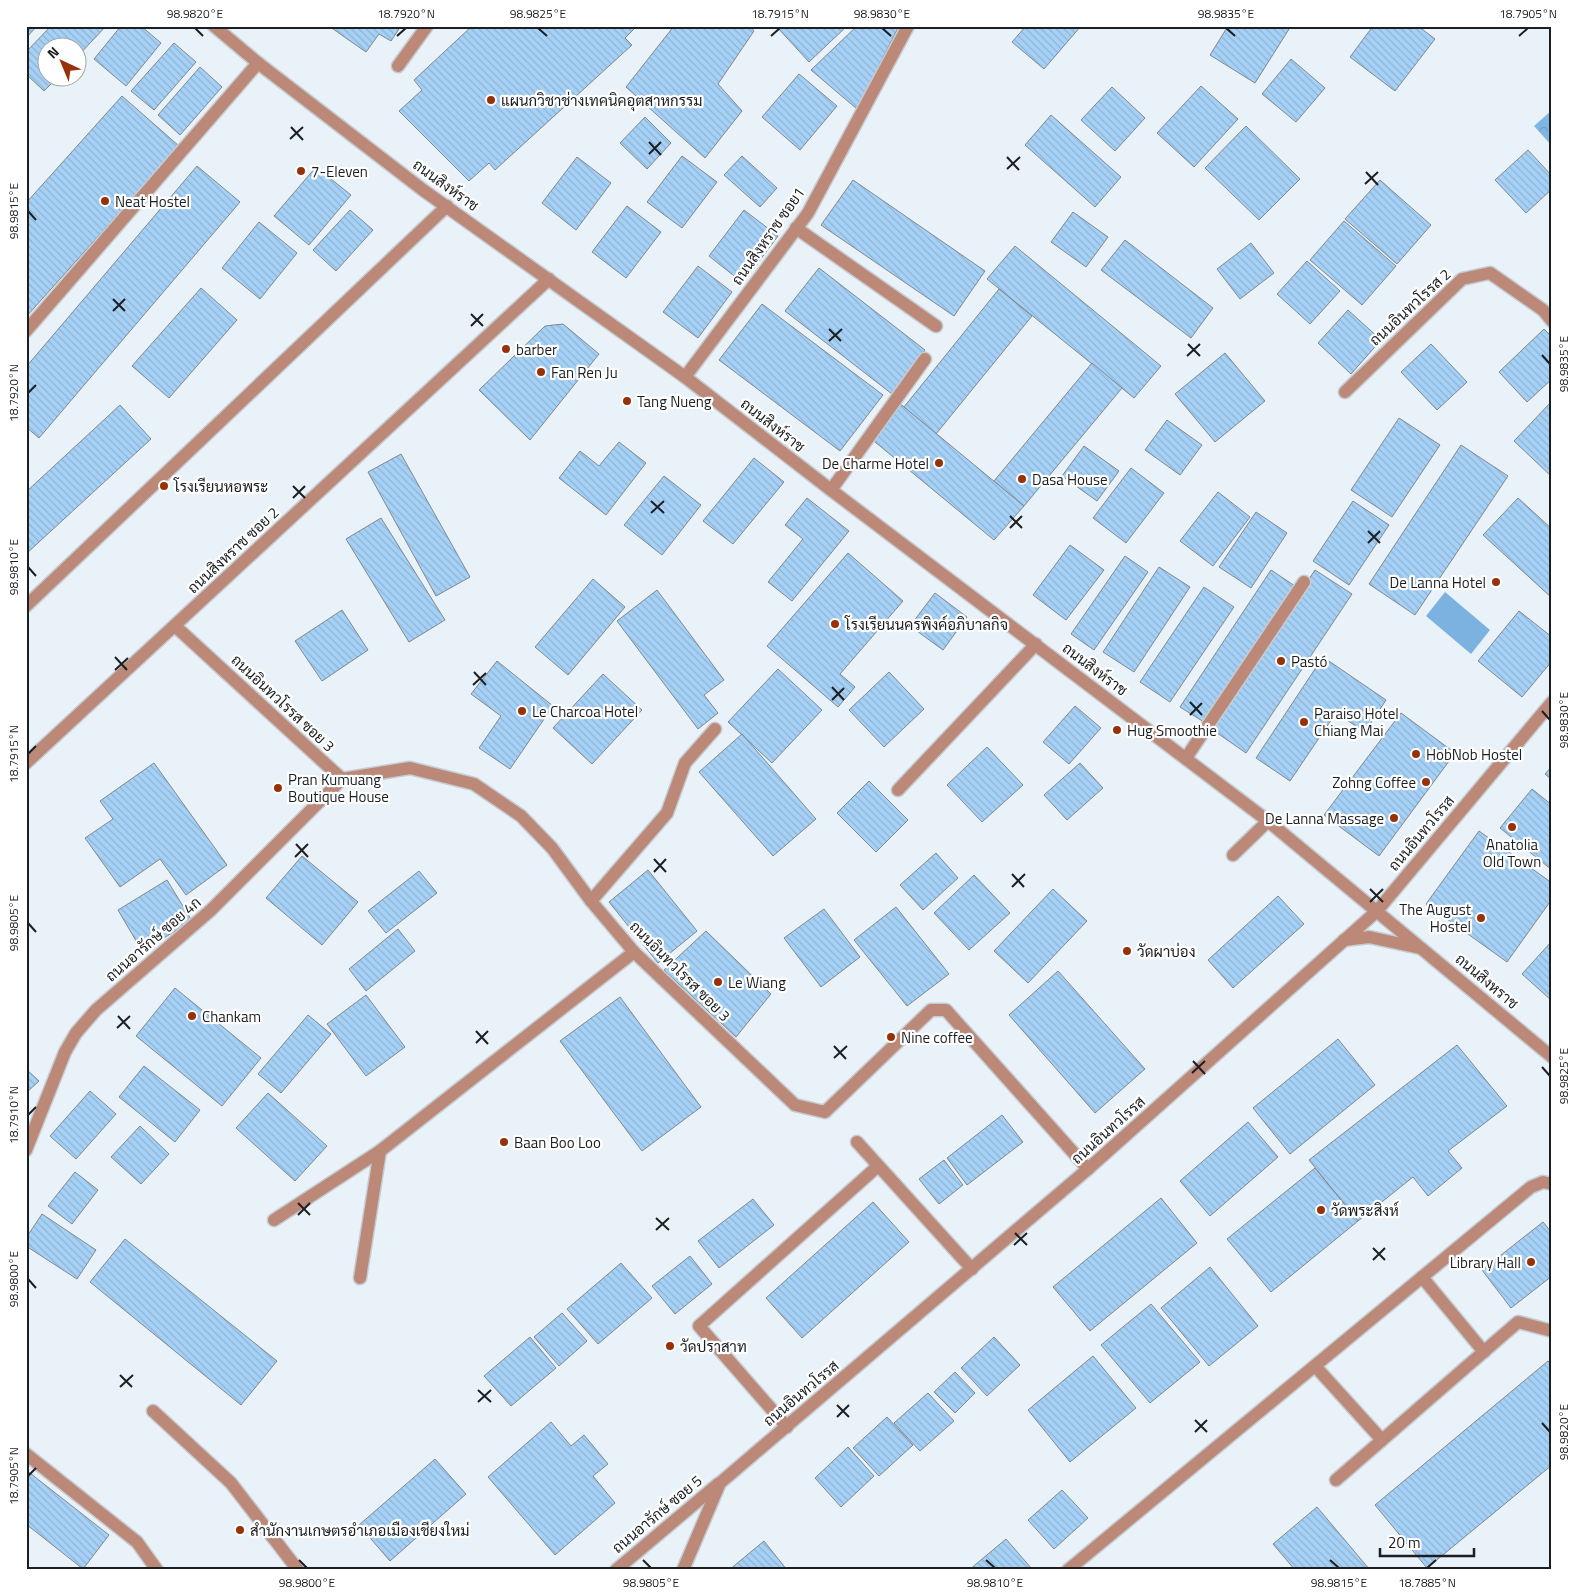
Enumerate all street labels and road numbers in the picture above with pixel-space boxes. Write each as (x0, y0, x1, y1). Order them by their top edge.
street label: ถนนสิงห์ราช (408, 153, 484, 217)
street label: ถนนสิงหราช ซอย1 (726, 182, 810, 290)
street label: ถนนอินทวโรรส 2 (1364, 263, 1456, 351)
street label: ถนนสิงห์ราช (736, 392, 810, 458)
street label: ถนนสิงหราช ซอย 2 (182, 501, 284, 599)
street label: ถนนสิงห์ราช (1058, 637, 1132, 701)
street label: ถนนอินทวโรรส ซอย 3 (226, 649, 340, 757)
street label: ถนนอินทวโรรส (1382, 790, 1460, 876)
street label: ถนนอารักษ์ ซอย 4ก (100, 891, 206, 987)
street label: ถนนอินทวโรรส ซอย 3 (624, 915, 736, 1027)
street label: ถนนสิงหราช (1450, 948, 1524, 1014)
street label: ถนนอินทวโรรส (1066, 1090, 1150, 1170)
street label: ถนนอินทวโรรส (758, 1354, 844, 1432)
street label: ถนนอารักษ์ ซอย 5 (607, 1469, 707, 1559)

